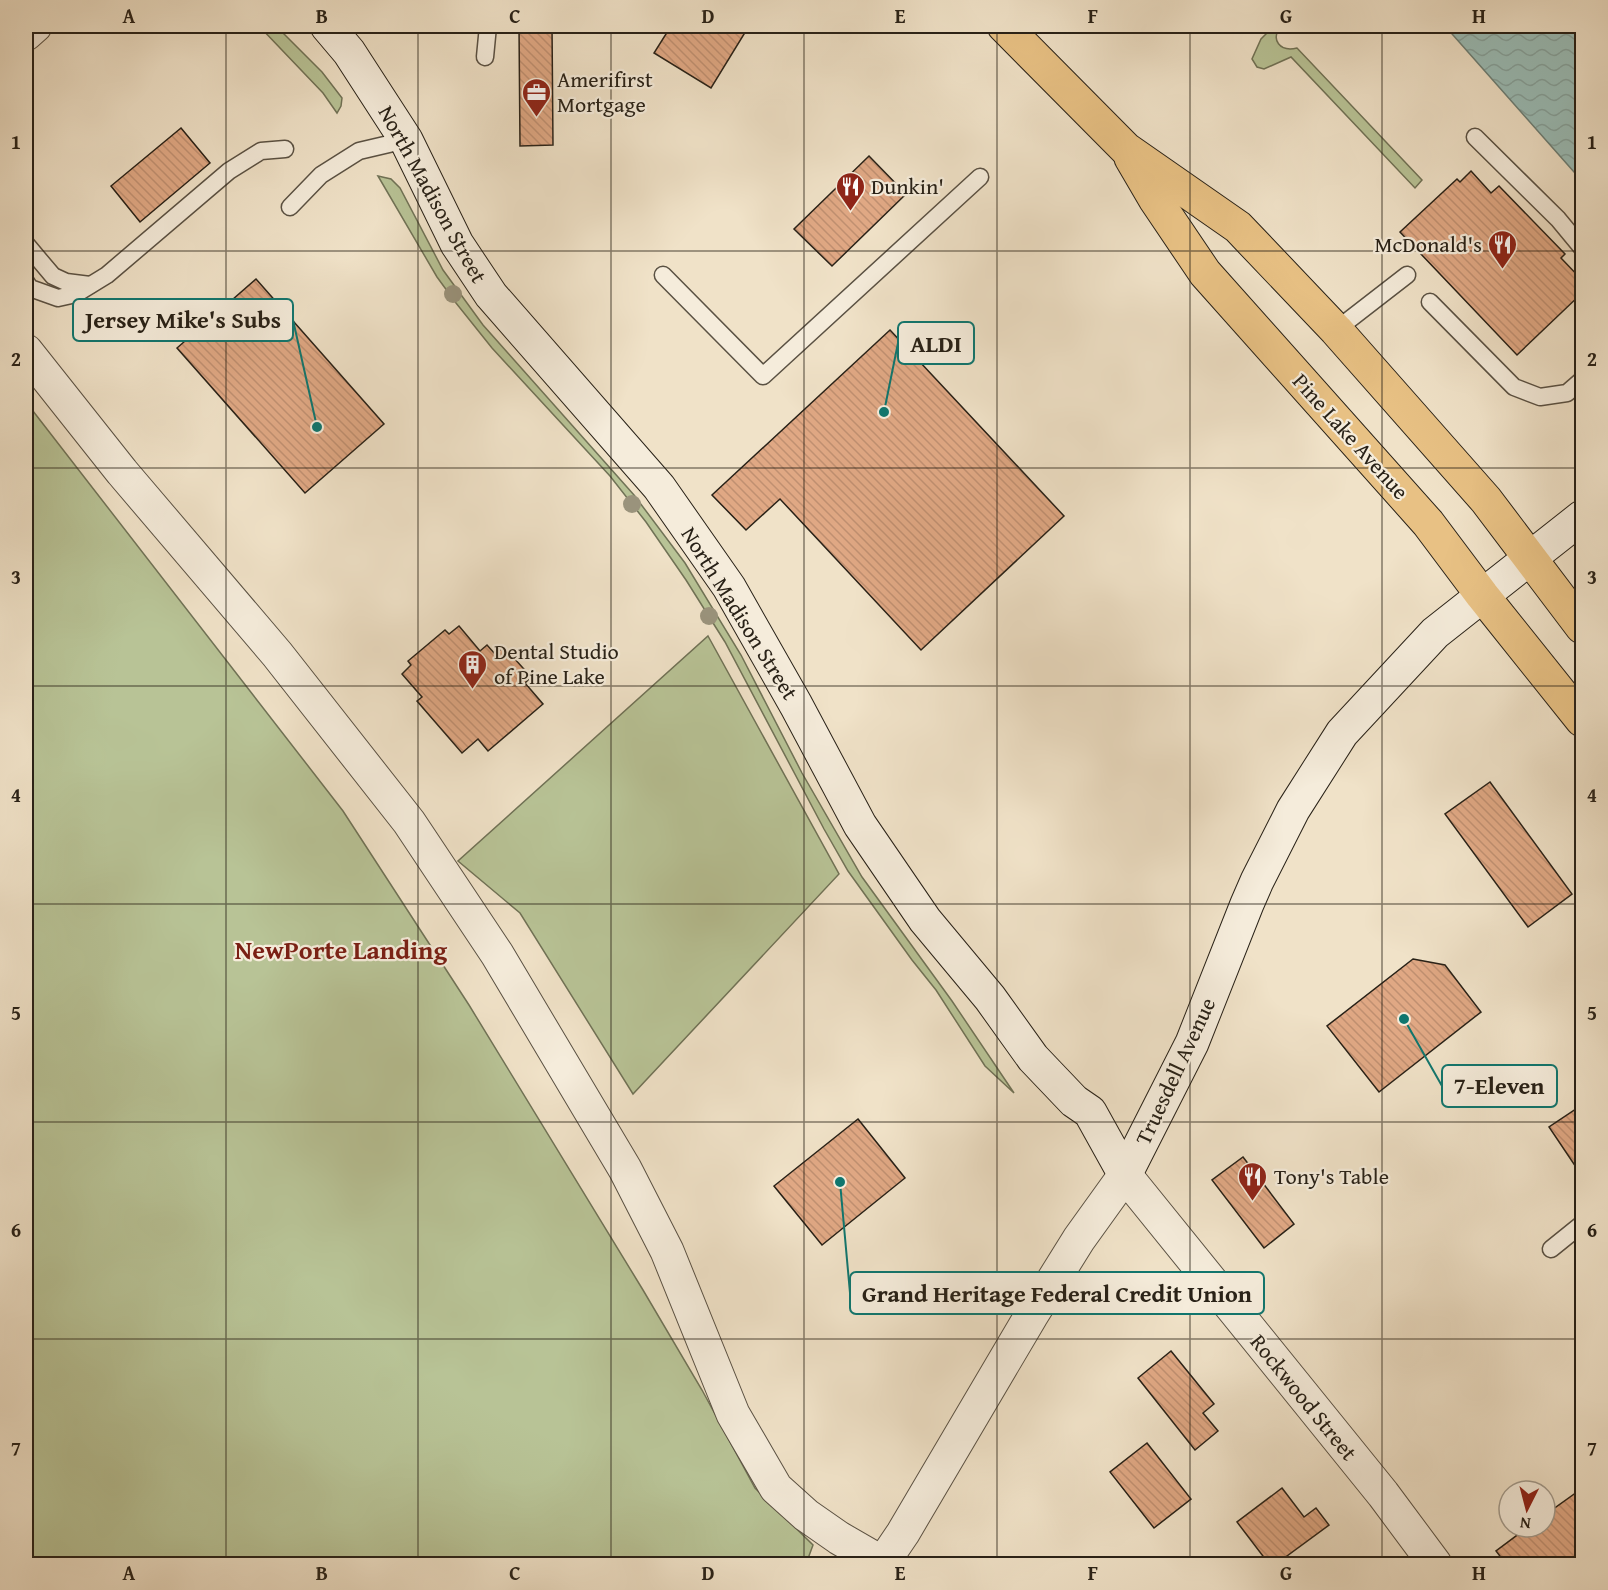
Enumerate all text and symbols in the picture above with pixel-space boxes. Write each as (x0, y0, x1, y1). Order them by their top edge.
text: A (123, 1, 136, 30)
text: B (316, 1, 328, 30)
text: C (509, 1, 521, 30)
text: D (701, 1, 715, 30)
text: E (895, 1, 906, 30)
text: F (1088, 1, 1098, 30)
text: G (1280, 1, 1292, 30)
text: H (1472, 1, 1486, 30)
place label: Amerifirst Mortgage (557, 63, 653, 120)
office icon: Amerifirst Mortgage (520, 76, 552, 118)
street label: North Madison Street (371, 99, 495, 289)
text: 1 (11, 127, 21, 156)
text: 1 (1587, 127, 1597, 156)
restaurant icon: Dunkin' (834, 170, 866, 212)
place label: Dunkin' (871, 170, 944, 202)
place label: McDonald's (1375, 228, 1482, 260)
restaurant icon: McDonald's (1487, 228, 1519, 270)
callout: Jersey Mike's Subs (73, 299, 293, 341)
text: Jersey Mike's Subs (81, 302, 281, 337)
callout: ALDI (898, 322, 974, 364)
text: ALDI (910, 326, 962, 361)
text: 2 (11, 344, 21, 373)
text: 2 (1587, 344, 1597, 373)
street label: Pine Lake Avenue (1286, 366, 1416, 506)
street label: North Madison Street (674, 520, 806, 706)
text: 3 (11, 562, 21, 591)
text: 3 (1587, 562, 1597, 591)
place label: Dental Studio of Pine Lake (494, 635, 619, 692)
building icon: Dental Studio of Pine Lake (457, 648, 489, 690)
text: 4 (11, 780, 21, 809)
text: 4 (1587, 780, 1597, 809)
district label: NewPorte Landing (235, 930, 447, 969)
street label: Truesdell Avenue (1127, 992, 1223, 1150)
text: 5 (11, 998, 21, 1027)
text: 5 (1587, 998, 1597, 1027)
callout: 7-Eleven (1442, 1065, 1557, 1107)
text: 7-Eleven (1454, 1068, 1544, 1103)
restaurant icon: Tony's Table (1237, 1160, 1269, 1202)
place label: Tony's Table (1274, 1160, 1389, 1192)
text: 6 (11, 1215, 21, 1244)
text: 6 (1587, 1215, 1597, 1244)
callout: Grand Heritage Federal Credit Union (850, 1272, 1264, 1314)
text: Grand Heritage Federal Credit Union (862, 1276, 1252, 1311)
street label: Rockwood Street (1243, 1327, 1365, 1467)
text: 7 (11, 1433, 21, 1462)
text: 7 (1587, 1433, 1597, 1462)
north arrow (1497, 1479, 1557, 1539)
text: N (1519, 1511, 1532, 1536)
text: A (123, 1558, 136, 1587)
text: B (316, 1558, 328, 1587)
text: C (509, 1558, 521, 1587)
text: D (701, 1558, 715, 1587)
text: E (895, 1558, 906, 1587)
text: F (1088, 1558, 1098, 1587)
text: G (1280, 1558, 1292, 1587)
text: H (1472, 1558, 1486, 1587)

